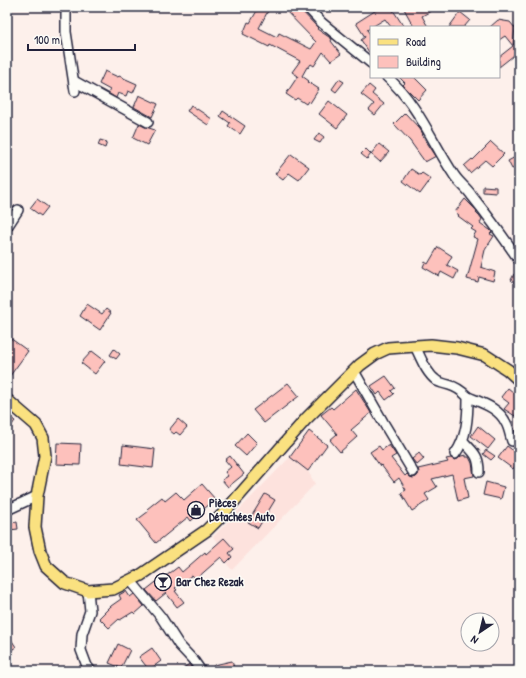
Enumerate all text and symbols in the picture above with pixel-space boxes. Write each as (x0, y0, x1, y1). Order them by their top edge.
scale bar (28, 26, 135, 52)
legend (370, 26, 500, 78)
text: 100 m (34, 31, 60, 48)
text: Road (406, 33, 426, 50)
text: Building (406, 53, 441, 70)
place label: Pièces Détachées Auto (209, 494, 275, 525)
shop icon: Pièces Détachées Auto (186, 500, 206, 520)
bar icon: Bar Chez Rezak (153, 572, 173, 592)
place label: Bar Chez Rezak (176, 573, 244, 590)
north arrow (460, 612, 500, 652)
text: N (468, 633, 481, 648)

